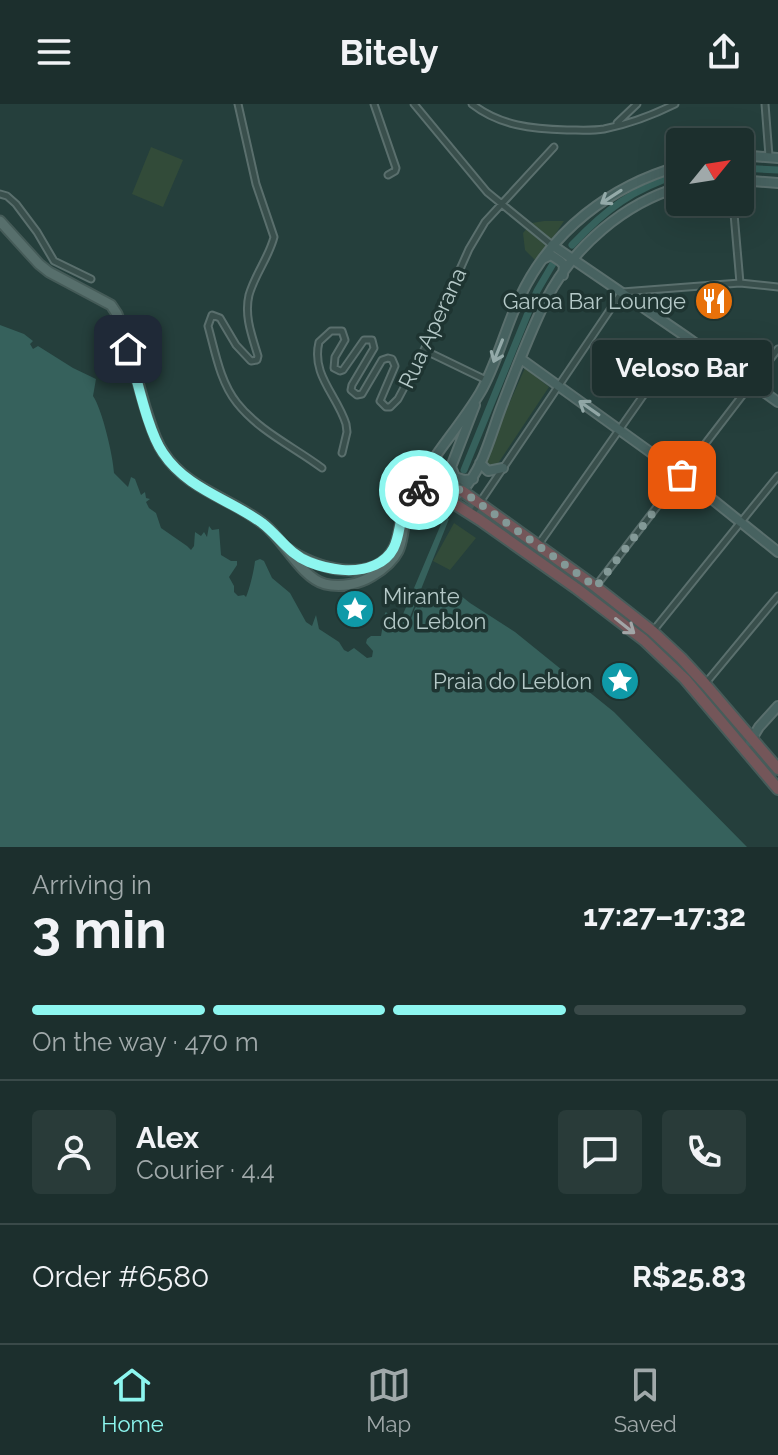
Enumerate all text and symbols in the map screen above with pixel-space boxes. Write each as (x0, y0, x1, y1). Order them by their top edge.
icon: menu (32, 30, 76, 74)
icon: share (702, 30, 746, 74)
text: Bitely (339, 31, 439, 73)
north arrow (666, 128, 754, 216)
map controls (666, 128, 754, 216)
one-way arrow (600, 189, 623, 205)
street label: Rua Aperana (393, 264, 471, 392)
restaurant icon: Garoa Bar Lounge (693, 280, 735, 322)
place label: Garoa Bar Lounge (503, 288, 686, 314)
pin (94, 315, 162, 383)
icon: home (106, 327, 150, 371)
one-way arrow (490, 338, 504, 363)
callout: Veloso Bar (592, 339, 772, 395)
text: Veloso Bar (616, 353, 748, 383)
one-way arrow (579, 400, 601, 416)
pin (648, 441, 716, 509)
courier (379, 450, 459, 530)
icon: bag (660, 453, 704, 497)
icon: bike (397, 468, 441, 512)
place label: Mirante do Leblon (383, 583, 486, 634)
place icon: Mirante do Leblon (334, 588, 376, 630)
one-way arrow (614, 617, 636, 634)
place icon: Praia do Leblon (599, 660, 641, 702)
place label: Praia do Leblon (433, 668, 592, 694)
text: Arriving in (32, 870, 152, 900)
text: 17:27–17:32 (583, 898, 746, 933)
text: 3 min (32, 899, 167, 960)
text: On the way · 470 m (32, 1027, 259, 1057)
button: person (32, 1110, 116, 1194)
button: chat (558, 1110, 642, 1194)
button: phone (662, 1110, 746, 1194)
text: Alex (136, 1120, 199, 1155)
text: Courier · 4.4 (136, 1155, 275, 1185)
text: Order #6580 (32, 1259, 209, 1294)
text: R$25.83 (632, 1259, 746, 1294)
tab: Home (101, 1363, 164, 1437)
tab: Map (366, 1363, 411, 1437)
tab: Saved (614, 1363, 677, 1437)

